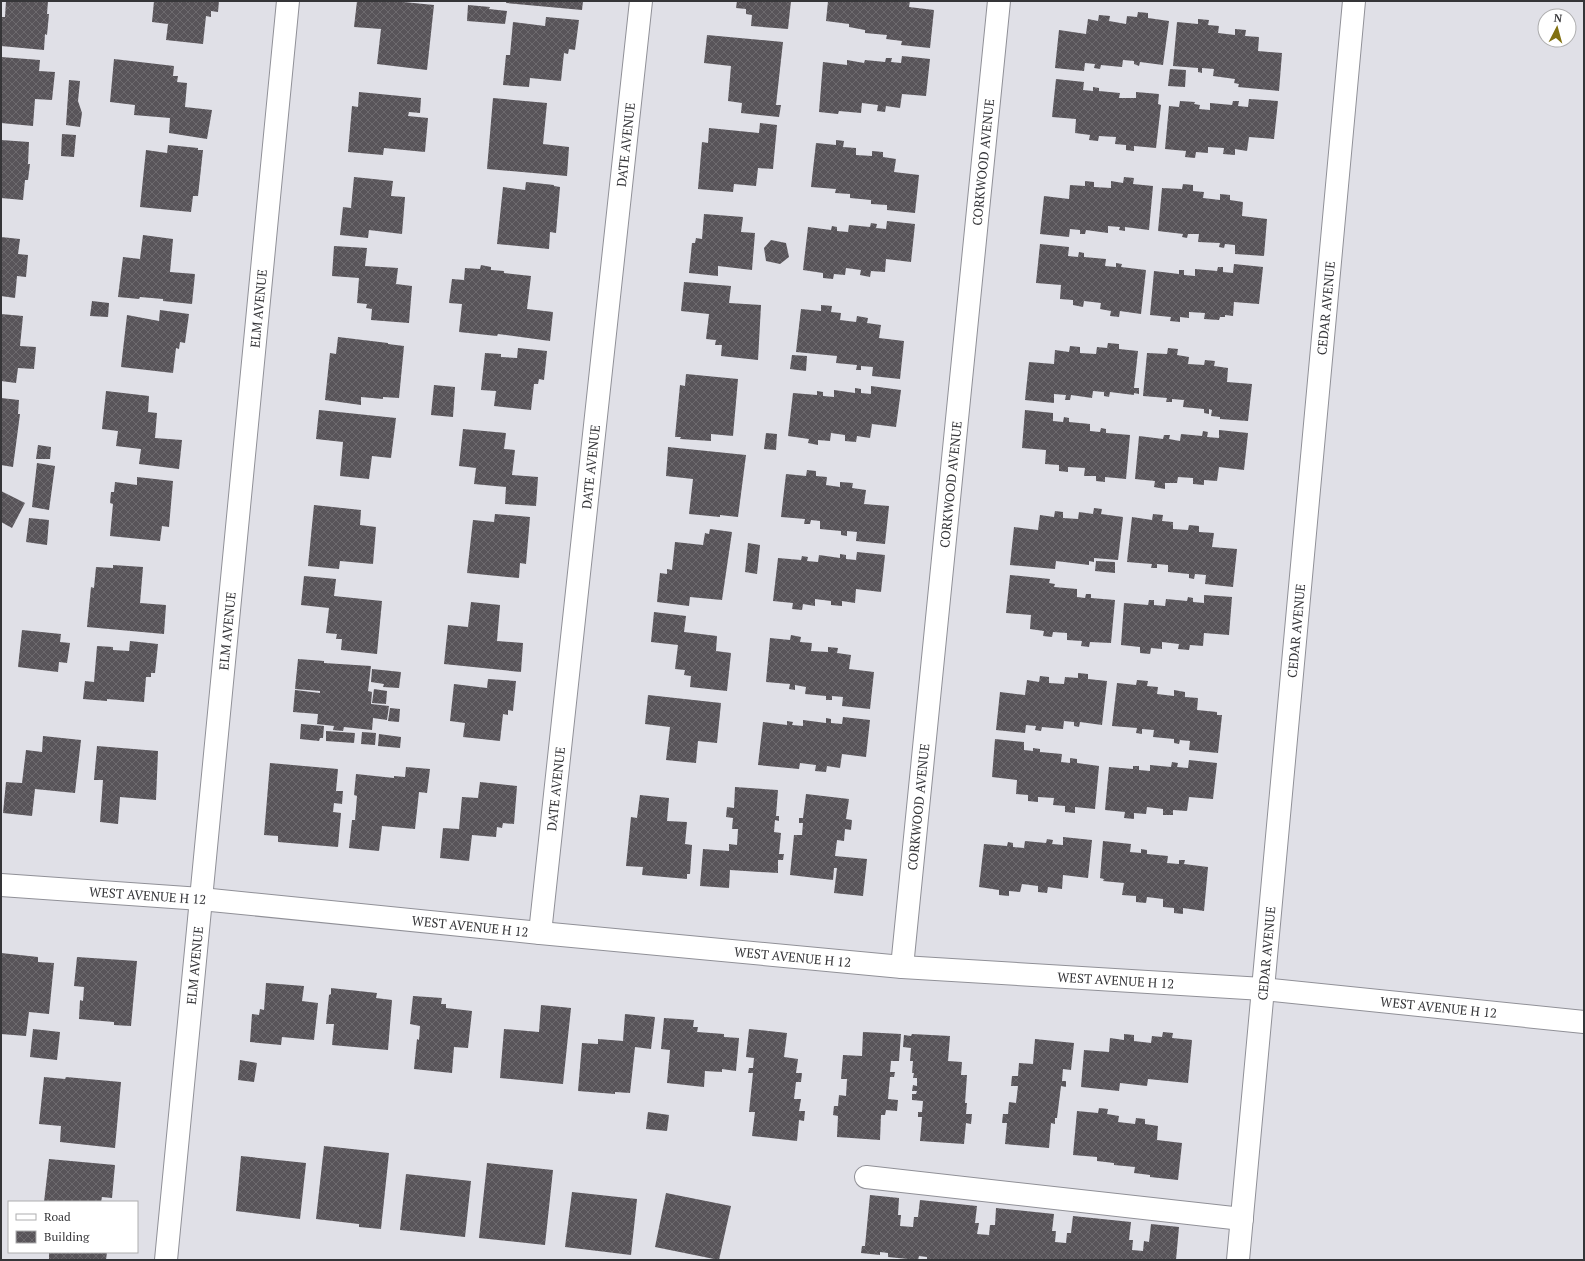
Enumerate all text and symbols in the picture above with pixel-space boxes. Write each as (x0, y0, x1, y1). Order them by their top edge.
north arrow (1537, 8, 1577, 48)
text: N (1553, 11, 1564, 26)
street label: CORKWOOD AVENUE (968, 98, 998, 226)
street label: DATE AVENUE (612, 101, 639, 188)
street label: CEDAR AVENUE (1312, 260, 1339, 356)
street label: ELM AVENUE (245, 268, 271, 349)
street label: CORKWOOD AVENUE (935, 420, 966, 549)
street label: DATE AVENUE (577, 424, 604, 510)
street label: CEDAR AVENUE (1283, 583, 1309, 679)
street label: ELM AVENUE (214, 591, 240, 671)
street label: CORKWOOD AVENUE (903, 743, 933, 871)
street label: DATE AVENUE (542, 746, 569, 832)
street label: WEST AVENUE H 12 (89, 882, 207, 908)
street label: CEDAR AVENUE (1253, 905, 1280, 1001)
street label: WEST AVENUE H 12 (411, 911, 529, 941)
street label: ELM AVENUE (182, 925, 207, 1005)
street label: WEST AVENUE H 12 (733, 942, 852, 971)
street label: WEST AVENUE H 12 (1057, 967, 1175, 993)
street label: WEST AVENUE H 12 (1379, 992, 1498, 1022)
legend (8, 1201, 138, 1253)
text: Road (44, 1209, 71, 1224)
text: Building (44, 1229, 90, 1244)

